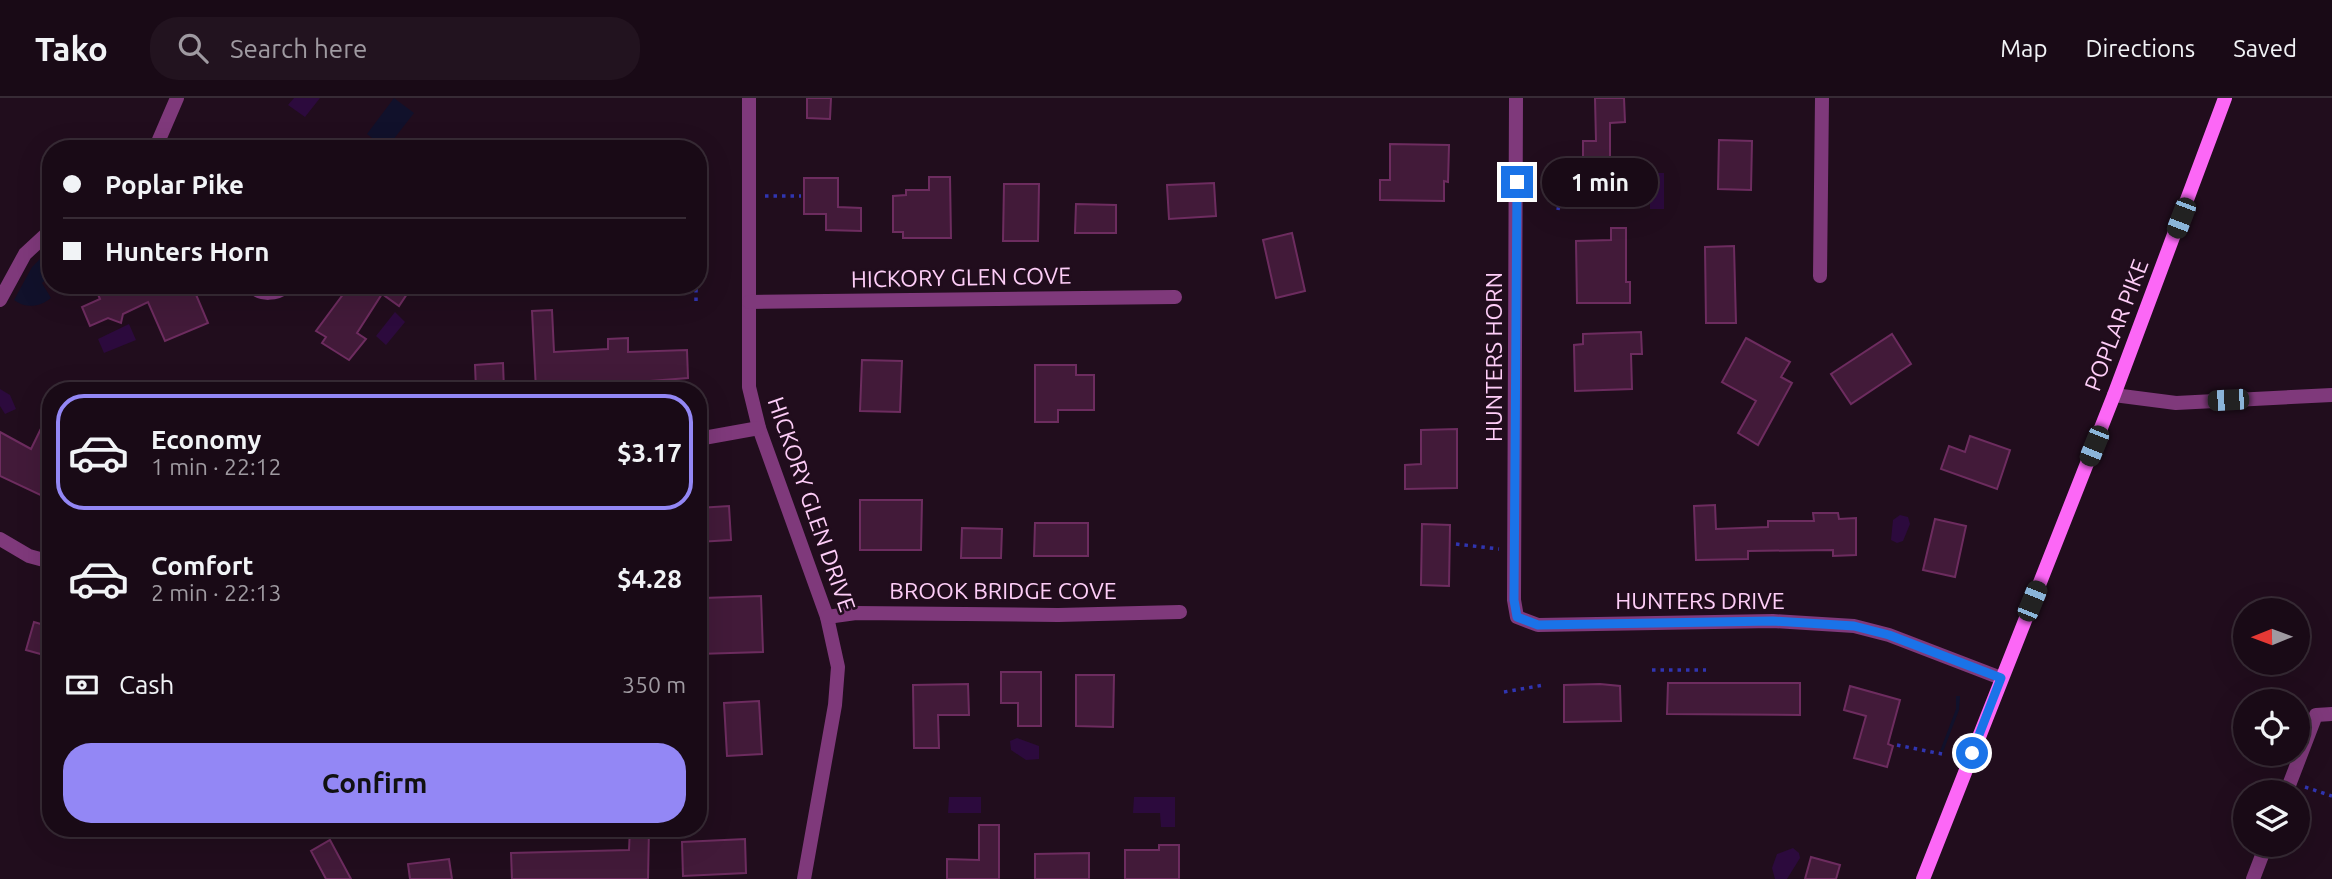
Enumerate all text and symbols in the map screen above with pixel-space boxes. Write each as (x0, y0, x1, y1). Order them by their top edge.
search box (150, 17, 640, 80)
icon: search (174, 29, 212, 67)
text: Tako (35, 30, 108, 67)
text: Search here (230, 34, 367, 63)
text: Map (2000, 35, 2047, 62)
text: Directions (2085, 35, 2195, 62)
text: Saved (2233, 35, 2297, 62)
callout: 1 min (1542, 158, 1657, 206)
route end (1501, 166, 1533, 198)
text: Poplar Pike (105, 170, 244, 199)
text: 1 min (1571, 170, 1629, 195)
car (2164, 195, 2199, 241)
text: Hunters Horn (105, 237, 270, 266)
street label: POPLAR PIKE (2079, 256, 2153, 394)
street label: HICKORY GLEN COVE (851, 263, 1071, 291)
street label: HUNTERS HORN (1481, 272, 1506, 442)
car (2207, 388, 2250, 412)
street label: HICKORY GLEN DRIVE (763, 393, 861, 615)
icon: car (67, 421, 130, 484)
car (2077, 423, 2112, 469)
text: Economy (151, 425, 261, 454)
text: $3.17 (617, 438, 682, 467)
text: 1 min · 22:12 (151, 454, 282, 479)
icon: car (67, 547, 130, 610)
text: Comfort (151, 551, 254, 580)
text: $4.28 (617, 564, 682, 593)
street label: BROOK BRIDGE COVE (889, 578, 1117, 603)
car (2015, 578, 2050, 624)
text: 2 min · 22:13 (151, 580, 282, 605)
street label: HUNTERS DRIVE (1615, 588, 1785, 613)
north arrow (2233, 598, 2310, 676)
map controls (2233, 598, 2310, 857)
icon: cash (63, 666, 101, 704)
text: Cash (119, 670, 174, 699)
text: 350 m (622, 672, 686, 697)
button: locate (2233, 689, 2310, 766)
route start (1956, 737, 1988, 769)
button: Confirm (63, 743, 686, 823)
button: layers (2233, 780, 2310, 857)

